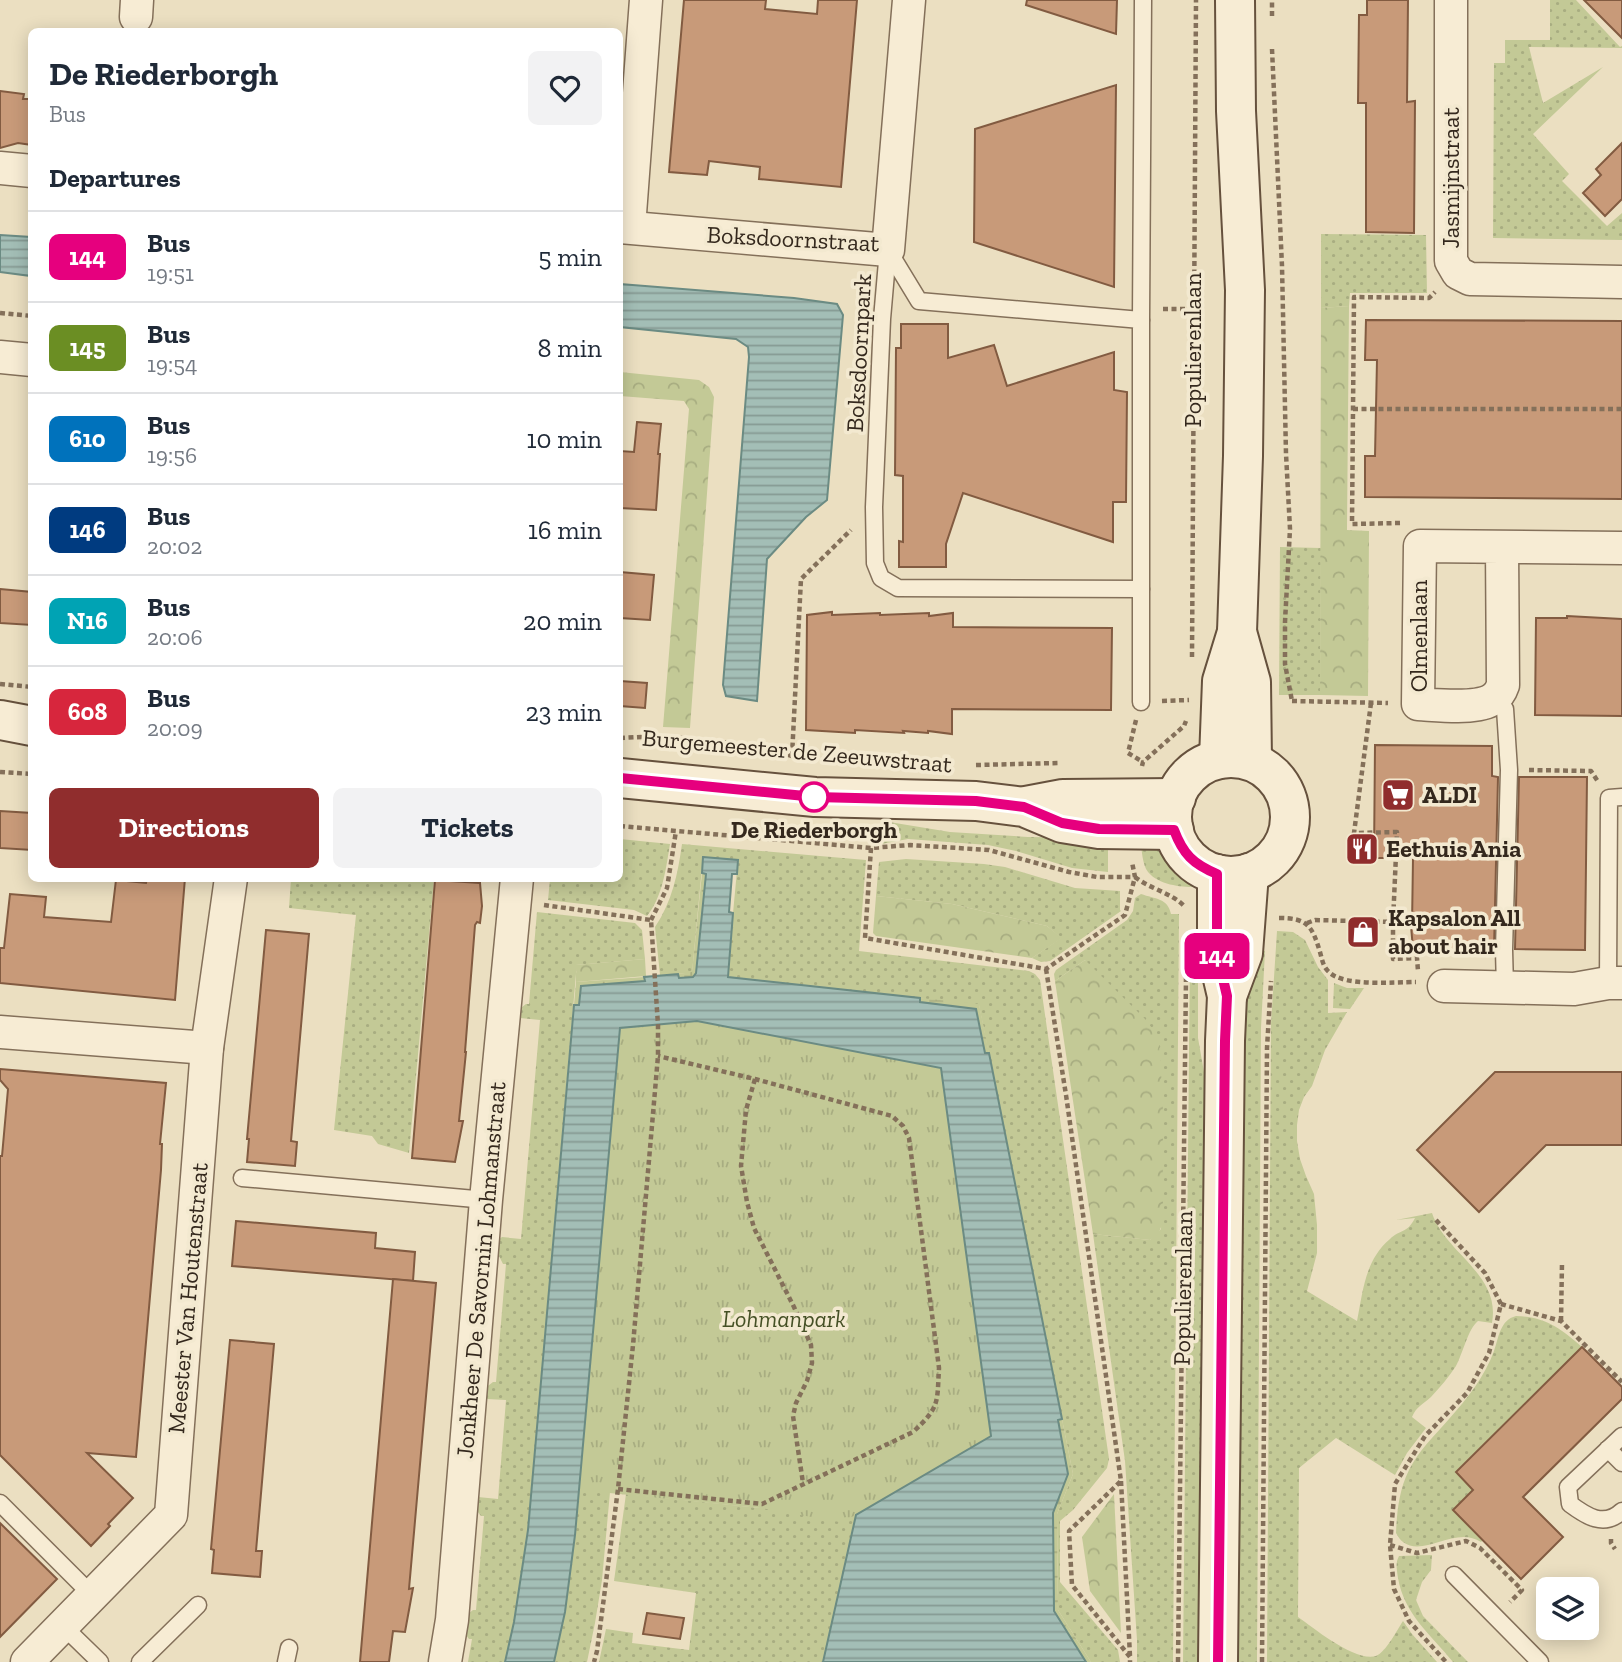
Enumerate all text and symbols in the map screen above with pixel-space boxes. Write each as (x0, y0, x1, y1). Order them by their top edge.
button: heart (528, 51, 602, 125)
text: De Riederborgh (49, 54, 278, 93)
text: Bus (49, 100, 86, 128)
street label: Jasmijnstraat (1436, 107, 1465, 249)
text: Departures (49, 162, 181, 194)
street label: Boksdoornstraat (706, 219, 880, 258)
text: Bus (147, 227, 190, 259)
text: 5 min (538, 241, 602, 273)
text: 144 (69, 242, 106, 271)
text: 19:51 (147, 259, 194, 287)
street label: Boksdoornpark (840, 272, 877, 433)
street label: Populierenlaan (1178, 272, 1207, 428)
text: Bus (147, 318, 190, 350)
text: 8 min (537, 332, 602, 364)
text: 145 (70, 333, 105, 362)
text: 19:54 (147, 350, 197, 378)
text: Bus (147, 409, 190, 441)
text: 10 min (526, 423, 602, 455)
text: 610 (69, 424, 106, 453)
text: 19:56 (147, 441, 197, 469)
text: Bus (147, 500, 190, 532)
text: 16 min (528, 514, 602, 546)
text: 146 (69, 515, 106, 544)
text: 20:02 (147, 532, 202, 560)
street label: Olmenlaan (1404, 579, 1433, 692)
text: Bus (147, 591, 190, 623)
text: 20 min (523, 605, 602, 637)
text: N16 (67, 606, 108, 635)
text: 20:06 (147, 623, 203, 651)
text: Bus (147, 682, 190, 714)
text: 23 min (525, 696, 602, 728)
text: 608 (68, 697, 107, 726)
text: 20:09 (147, 714, 203, 742)
street label: Burgemeester de Zeeuwstraat (641, 723, 953, 778)
supermarket icon: ALDI (1379, 776, 1417, 814)
place label: ALDI (1422, 780, 1477, 809)
marker: De Riederborgh (799, 782, 829, 812)
button: Directions (49, 788, 319, 868)
button: Tickets (333, 788, 602, 868)
place label: De Riederborgh (731, 815, 897, 844)
restaurant icon: Eethuis Ania (1343, 830, 1381, 868)
place label: Eethuis Ania (1386, 834, 1521, 863)
place label: Kapsalon All about hair (1388, 903, 1521, 960)
shop icon: Kapsalon All about hair (1344, 913, 1382, 951)
line badge: 144 (1177, 933, 1257, 979)
text: 144 (1198, 941, 1236, 970)
street label: Jonkheer De Savornin Lohmanstraat (450, 1080, 511, 1459)
street label: Meester Van Houtenstraat (161, 1161, 214, 1435)
street label: Populierenlaan (1167, 1210, 1198, 1366)
park label: Lohmanpark (722, 1304, 846, 1333)
map controls (1536, 1577, 1599, 1640)
button: layers (1536, 1577, 1599, 1640)

